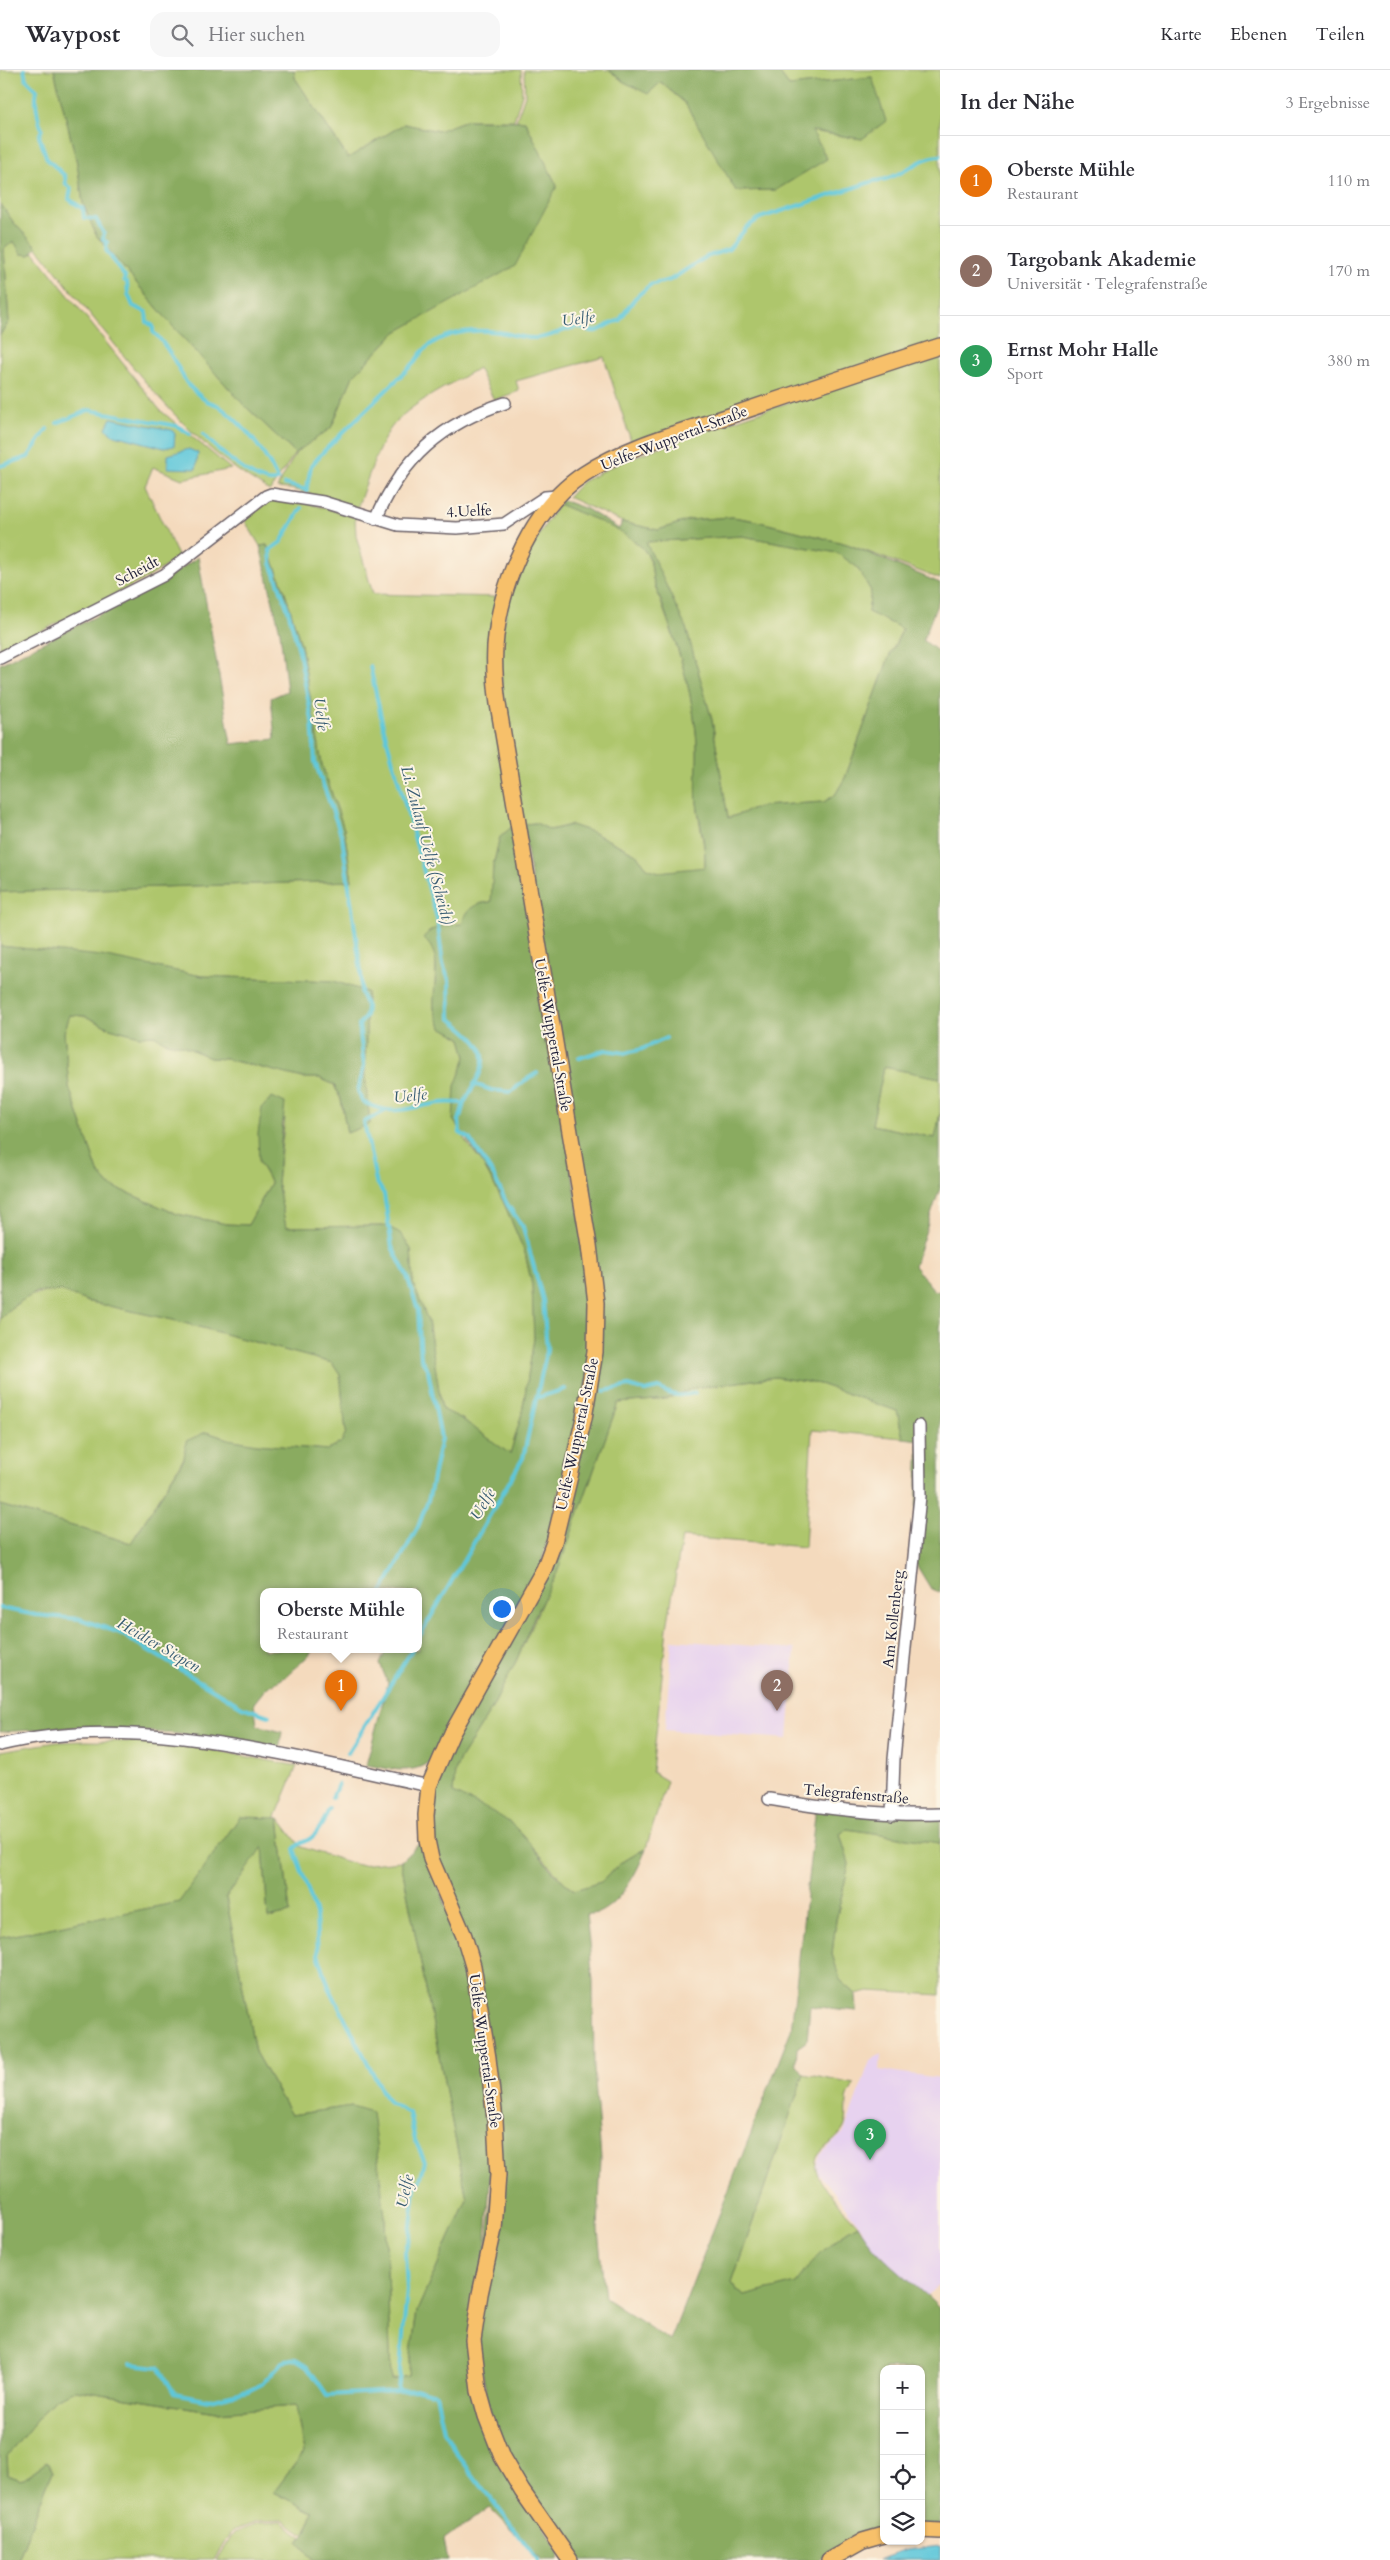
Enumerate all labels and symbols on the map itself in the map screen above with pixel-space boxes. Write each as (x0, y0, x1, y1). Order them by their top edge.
water label: Uelfe (560, 306, 597, 332)
street label: Uelfe-Wuppertal-Straße (598, 401, 750, 475)
street label: 4.Uelfe (446, 500, 493, 522)
street label: Scheidt (112, 551, 162, 591)
water label: Uelfe (308, 696, 334, 733)
water label: Li. Zulauf Uelfe (Scheidt) (395, 763, 459, 927)
street label: Uelfe-Wuppertal-Straße (530, 957, 576, 1114)
water label: Uelfe (392, 1083, 429, 1109)
street label: Uelfe-Wuppertal-Straße (551, 1356, 603, 1512)
water label: Uelfe (465, 1484, 501, 1525)
street label: Am Kollenberg (878, 1568, 908, 1669)
your location (489, 1596, 515, 1622)
water label: Heidter Siepen (113, 1612, 204, 1678)
pin: 1 (325, 1670, 357, 1711)
pin: 2 (761, 1670, 793, 1711)
street label: Telegrafenstraße (802, 1779, 910, 1809)
street label: Uelfe-Wuppertal-Straße (464, 1973, 506, 2130)
pin: 3 (854, 2119, 886, 2160)
water label: Uelfe (391, 2172, 419, 2210)

